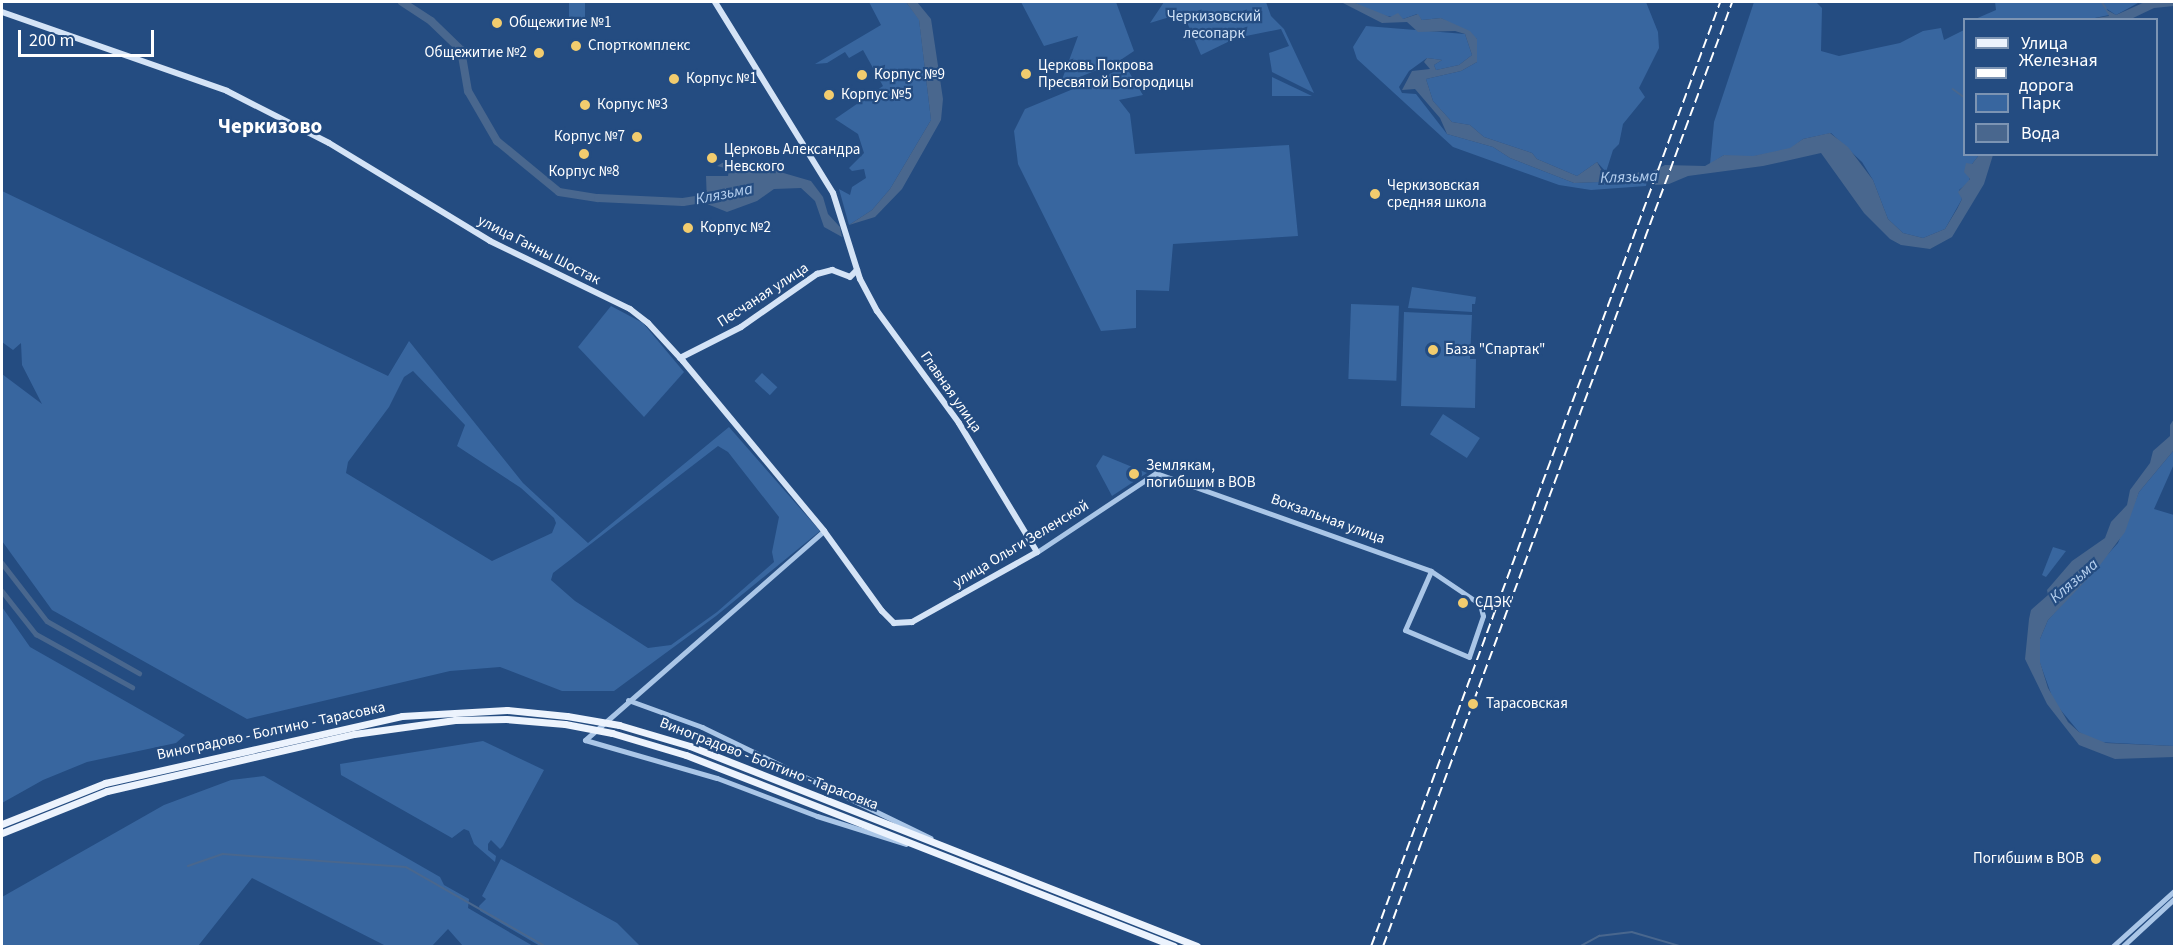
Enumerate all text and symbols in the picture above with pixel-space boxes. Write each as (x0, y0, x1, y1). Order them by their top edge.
park label: Черкизовский лесопарк (1167, 7, 1261, 42)
place label: Общежитие №1 (509, 14, 611, 32)
marker: Общежитие №1 (490, 16, 504, 30)
scale bar (21, 18, 158, 56)
legend (1963, 18, 2158, 156)
text: 200 m (29, 28, 74, 53)
text: Улица (2021, 31, 2068, 56)
place label: Спорткомплекс (588, 37, 690, 55)
marker: Спорткомплекс (569, 39, 583, 53)
place label: Общежитие №2 (425, 44, 527, 62)
marker: Общежитие №2 (532, 46, 546, 60)
text: Железная дорога (2019, 48, 2098, 98)
place label: Церковь Покрова Пресвятой Богородицы (1038, 56, 1194, 91)
place label: Корпус №9 (874, 66, 945, 84)
marker: Церковь Покрова Пресвятой Богородицы (1019, 67, 1033, 81)
marker: Корпус №9 (855, 68, 869, 82)
place label: Корпус №1 (686, 70, 757, 88)
marker: Корпус №1 (667, 72, 681, 86)
place label: Корпус №5 (841, 86, 912, 104)
marker: Корпус №5 (822, 88, 836, 102)
text: Парк (2021, 91, 2061, 116)
place label: Корпус №3 (597, 96, 668, 114)
marker: Корпус №3 (578, 98, 592, 112)
district label: Черкизово (218, 113, 322, 139)
text: Вода (2021, 121, 2060, 146)
place label: Корпус №7 (554, 128, 625, 146)
marker: Корпус №7 (630, 130, 644, 144)
place label: Церковь Александра Невского (724, 140, 860, 175)
marker: Корпус №8 (577, 147, 591, 161)
marker: Церковь Александра Невского (705, 151, 719, 165)
place label: Корпус №8 (549, 163, 619, 181)
water label: Клязьма (1600, 166, 1658, 188)
place label: Черкизовская средняя школа (1387, 176, 1487, 211)
water label: Клязьма (694, 179, 754, 209)
marker: Черкизовская средняя школа (1368, 187, 1382, 201)
street label: улица Ганны Шостак (475, 211, 603, 289)
place label: Корпус №2 (700, 219, 771, 237)
marker: Корпус №2 (681, 221, 695, 235)
street label: Песчаная улица (714, 259, 812, 331)
place label: База "Спартак" (1445, 341, 1545, 359)
marker: База "Спартак" (1426, 343, 1440, 357)
street label: Главная улица (916, 348, 986, 436)
place label: Землякам, погибшим в ВОВ (1146, 456, 1256, 491)
marker: Землякам, погибшим в ВОВ (1127, 467, 1141, 481)
street label: Вокзальная улица (1268, 490, 1388, 548)
street label: улица Ольги Зеленской (950, 496, 1092, 592)
water label: Клязьма (2046, 555, 2102, 607)
place label: СДЭК (1475, 594, 1510, 612)
marker: СДЭК (1456, 596, 1470, 610)
marker: Тарасовская (1464, 695, 1482, 713)
place label: Тарасовская (1486, 695, 1568, 713)
street label: Виноградово - Болтино - Тарасовка (155, 698, 387, 764)
street label: Виноградово - Болтино - Тарасовка (657, 714, 881, 814)
place label: Погибшим в ВОВ (1973, 850, 2084, 868)
marker: Погибшим в ВОВ (2089, 852, 2103, 866)

